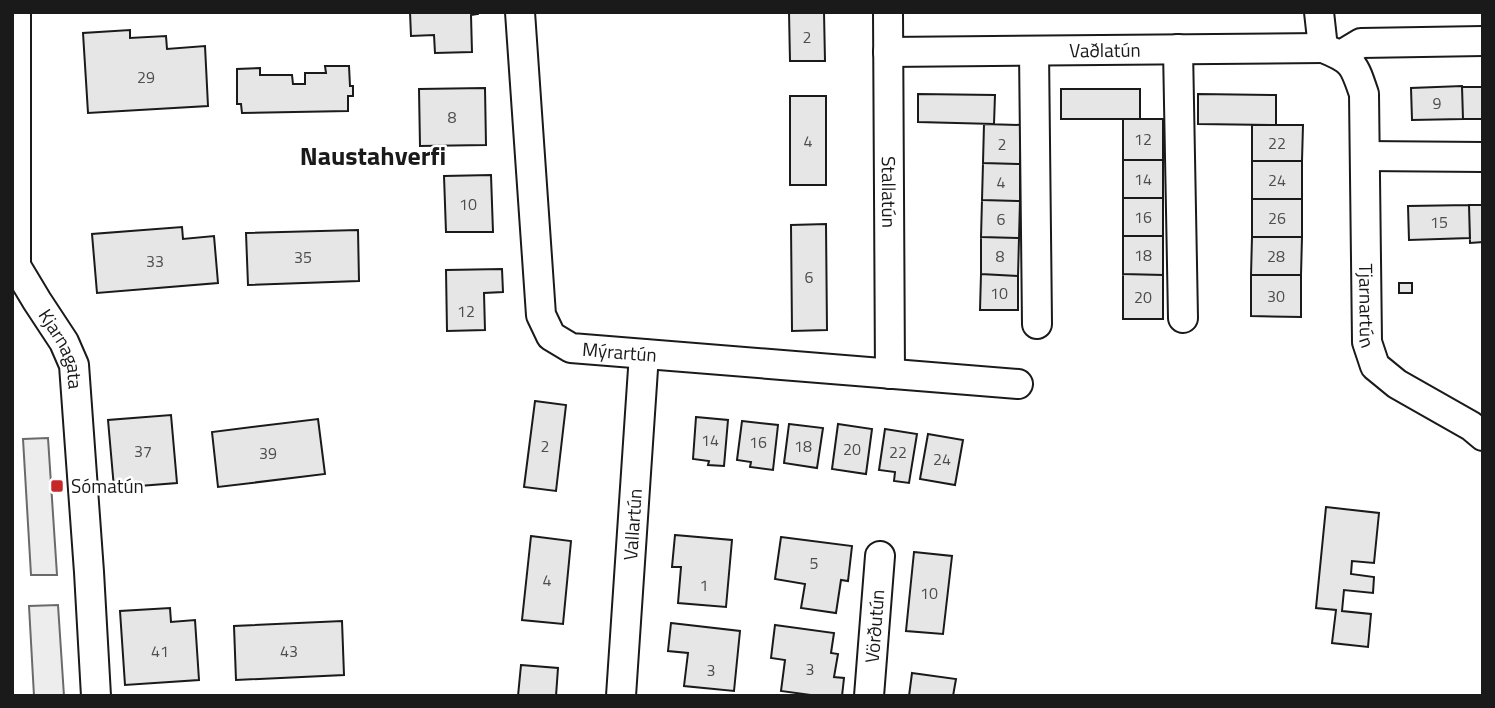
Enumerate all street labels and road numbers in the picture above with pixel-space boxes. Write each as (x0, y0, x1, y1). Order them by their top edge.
street label: Vaðlatún (1069, 35, 1141, 64)
street label: Stallatún (875, 156, 904, 228)
street label: Tjarnartún (1352, 263, 1383, 351)
street label: Kjarnagata (32, 303, 91, 391)
street label: Mýrartún (581, 334, 658, 369)
street label: Vallartún (615, 487, 649, 561)
street label: Vörðutún (857, 588, 891, 664)

